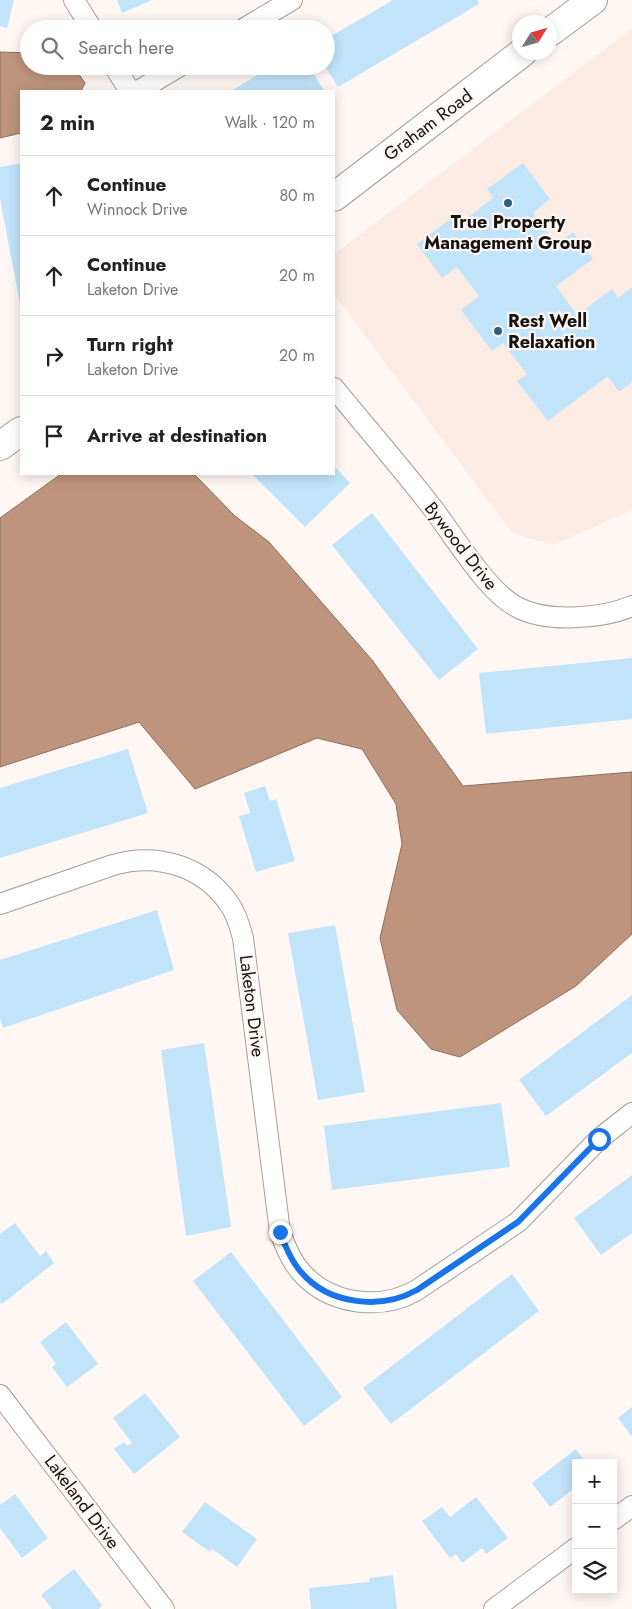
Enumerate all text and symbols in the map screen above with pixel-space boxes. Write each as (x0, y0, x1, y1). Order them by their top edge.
north arrow (512, 15, 557, 60)
search box (20, 20, 335, 75)
icon: search (38, 34, 66, 62)
text: Search here (78, 34, 174, 61)
street label: Graham Road (378, 83, 478, 167)
text: 2 min (40, 108, 95, 138)
text: Walk · 120 m (225, 111, 315, 134)
text: Continue (87, 171, 166, 198)
icon: ahead (40, 182, 68, 210)
text: 80 m (279, 184, 315, 207)
marker: True Property Management Group (502, 197, 514, 209)
text: Winnock Drive (87, 198, 188, 221)
place label: True Property Management Group (424, 209, 592, 256)
text: Continue (87, 251, 166, 278)
icon: ahead (40, 262, 68, 290)
text: 20 m (279, 264, 315, 287)
text: Laketon Drive (87, 278, 178, 301)
place label: Rest Well Relaxation (508, 308, 595, 355)
marker: Rest Well Relaxation (492, 325, 504, 337)
text: Turn right (87, 331, 173, 358)
icon: right (40, 342, 68, 370)
text: 20 m (279, 344, 315, 367)
text: Laketon Drive (87, 358, 178, 381)
icon: arrive (40, 422, 68, 450)
text: Arrive at destination (87, 422, 267, 449)
street label: Bywood Drive (418, 496, 504, 596)
street label: Laketon Drive (233, 953, 271, 1059)
route start (588, 1128, 611, 1151)
route end (269, 1221, 292, 1244)
street label: Lakeland Drive (38, 1450, 126, 1554)
map controls (572, 1459, 617, 1594)
button: + (572, 1459, 617, 1504)
button: − (572, 1504, 617, 1549)
button: layers (572, 1549, 617, 1594)

